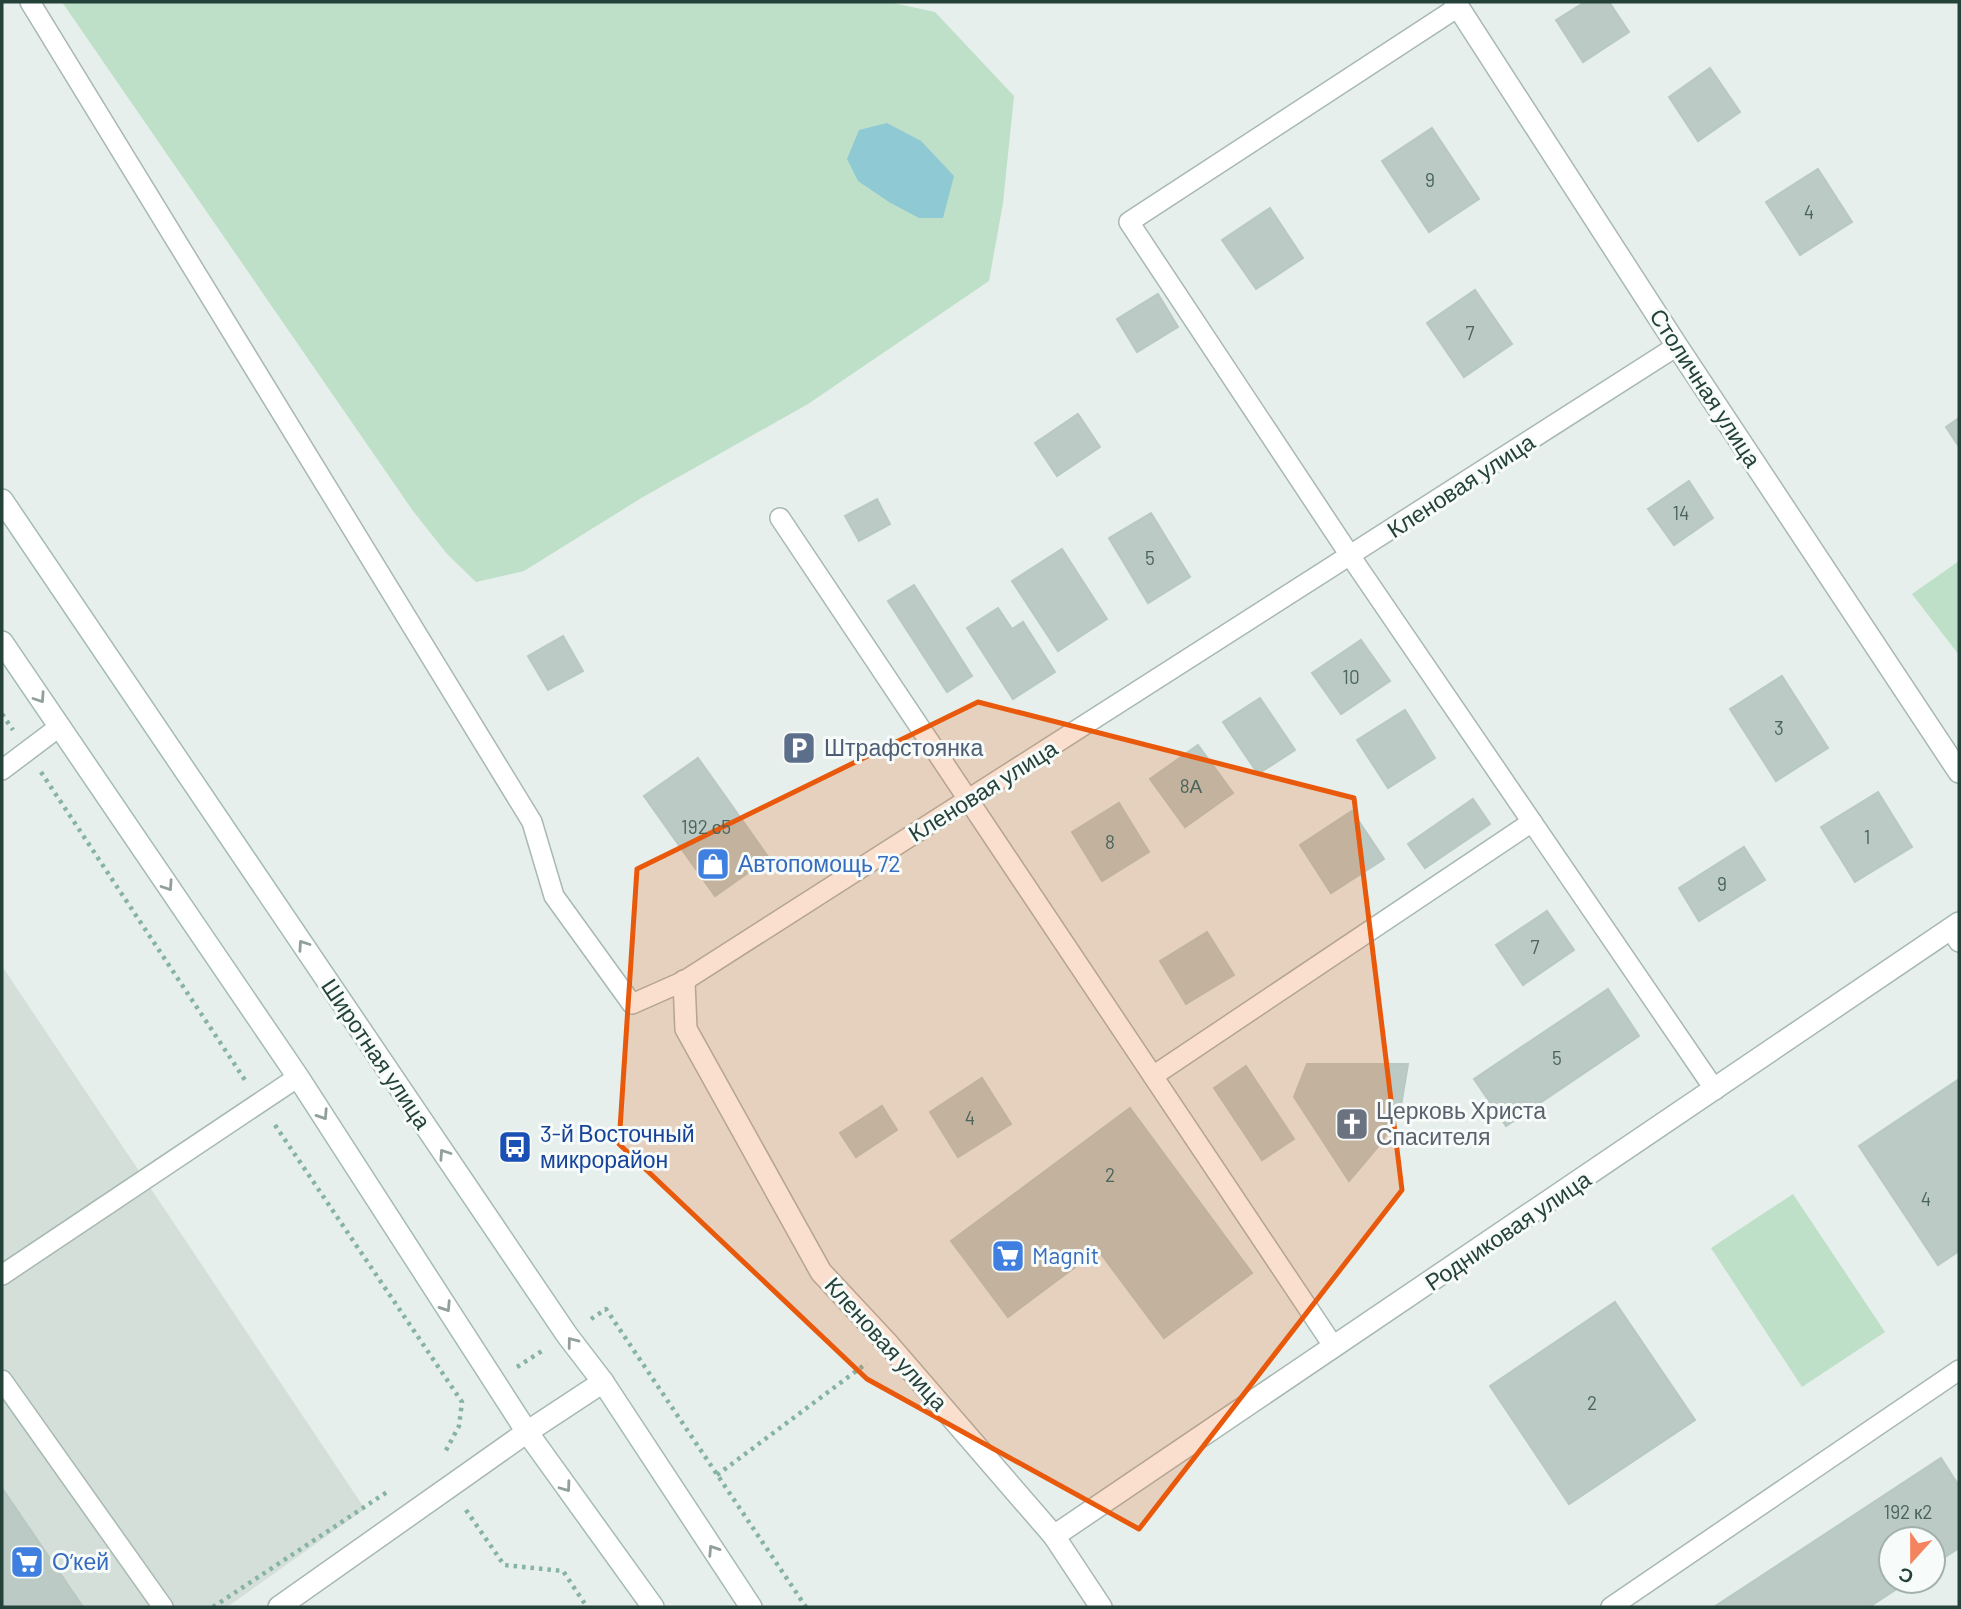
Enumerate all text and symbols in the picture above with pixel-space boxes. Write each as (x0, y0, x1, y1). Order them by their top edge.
house number: 9 (1425, 168, 1435, 191)
house number: 4 (1804, 200, 1814, 223)
street label: Столичная улица (1644, 303, 1768, 472)
house number: 7 (1466, 321, 1475, 344)
street label: Кленовая улица (1381, 427, 1540, 543)
house number: 14 (1672, 501, 1690, 524)
house number: 5 (1145, 546, 1155, 569)
house number: 10 (1342, 665, 1360, 688)
one-way arrow (32, 691, 45, 704)
house number: 3 (1774, 716, 1784, 739)
parking icon: Штрафстоянка (780, 729, 818, 767)
place label: Штрафстоянка (824, 733, 983, 761)
street label: Кленовая улица (903, 733, 1062, 847)
house number: 8А (1180, 774, 1203, 797)
house number: 192 с5 (681, 815, 731, 838)
house number: 1 (1864, 825, 1870, 848)
house number: 8 (1105, 830, 1115, 853)
shop icon: Автопомощь 72 (694, 845, 732, 883)
place label: Автопомощь 72 (738, 849, 901, 877)
house number: 9 (1717, 872, 1727, 895)
one-way arrow (160, 879, 173, 892)
house number: 7 (1531, 935, 1540, 958)
one-way arrow (299, 940, 311, 953)
street label: Широтная улица (316, 973, 438, 1134)
house number: 5 (1552, 1046, 1562, 1069)
place label: Церковь Христа Спасителя (1376, 1096, 1546, 1150)
church icon: Церковь Христа Спасителя (1333, 1105, 1371, 1143)
house number: 4 (965, 1106, 975, 1129)
one-way arrow (314, 1108, 327, 1121)
place label: 3-й Восточный микрорайон (540, 1119, 695, 1173)
bus stop icon: 3-й Восточный микрорайон (496, 1128, 534, 1166)
one-way arrow (440, 1149, 452, 1162)
house number: 2 (1105, 1163, 1115, 1186)
street label: Родниковая улица (1419, 1164, 1596, 1296)
house number: 4 (1921, 1187, 1931, 1210)
supermarket icon: Magnit (989, 1237, 1027, 1275)
place label: Magnit (1032, 1241, 1099, 1269)
street label: Кленовая улица (819, 1271, 954, 1416)
one-way arrow (438, 1299, 451, 1312)
one-way arrow (568, 1337, 580, 1350)
house number: 2 (1587, 1391, 1597, 1414)
one-way arrow (558, 1479, 571, 1492)
house number: 192 к2 (1883, 1500, 1933, 1523)
north arrow (1877, 1525, 1947, 1595)
supermarket icon: О’кей (8, 1543, 46, 1581)
one-way arrow (709, 1545, 722, 1558)
place label: О’кей (52, 1547, 109, 1575)
text: С (1895, 1563, 1916, 1590)

